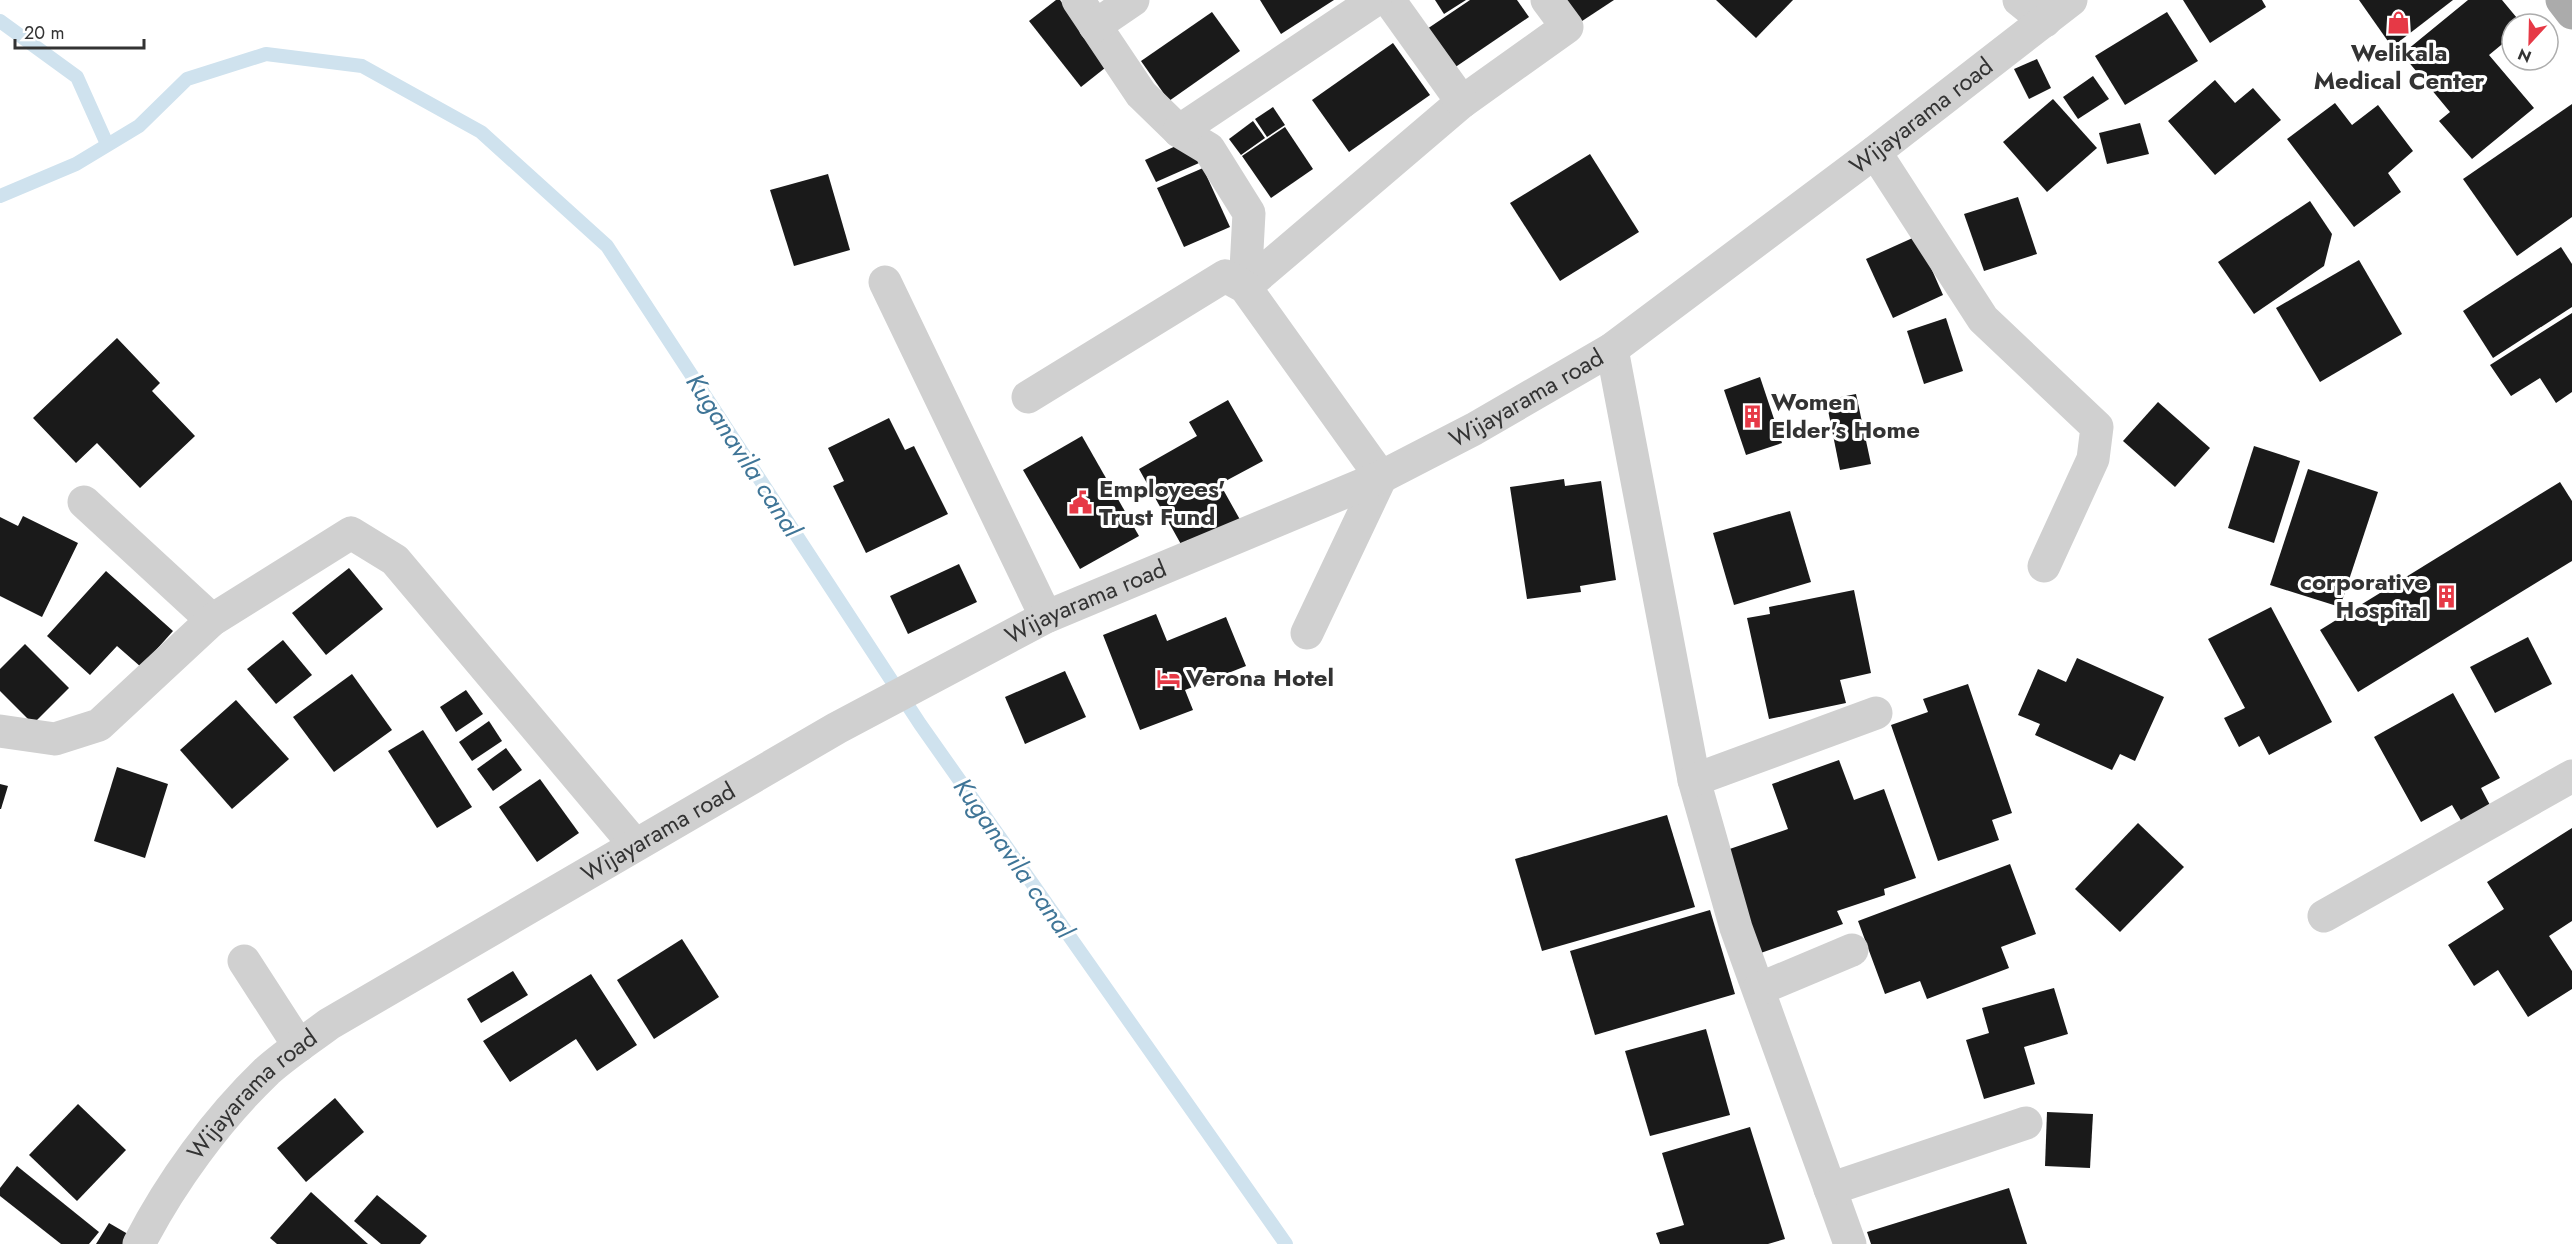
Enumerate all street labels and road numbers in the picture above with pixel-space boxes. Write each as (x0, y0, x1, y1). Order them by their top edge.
street label: Wijayarama road (1842, 49, 2000, 182)
street label: Wijayarama road (1443, 340, 1610, 456)
street label: Wijayarama road (999, 551, 1172, 653)
street label: Wijayarama road (574, 773, 742, 890)
street label: Wijayarama road (178, 1020, 324, 1167)

